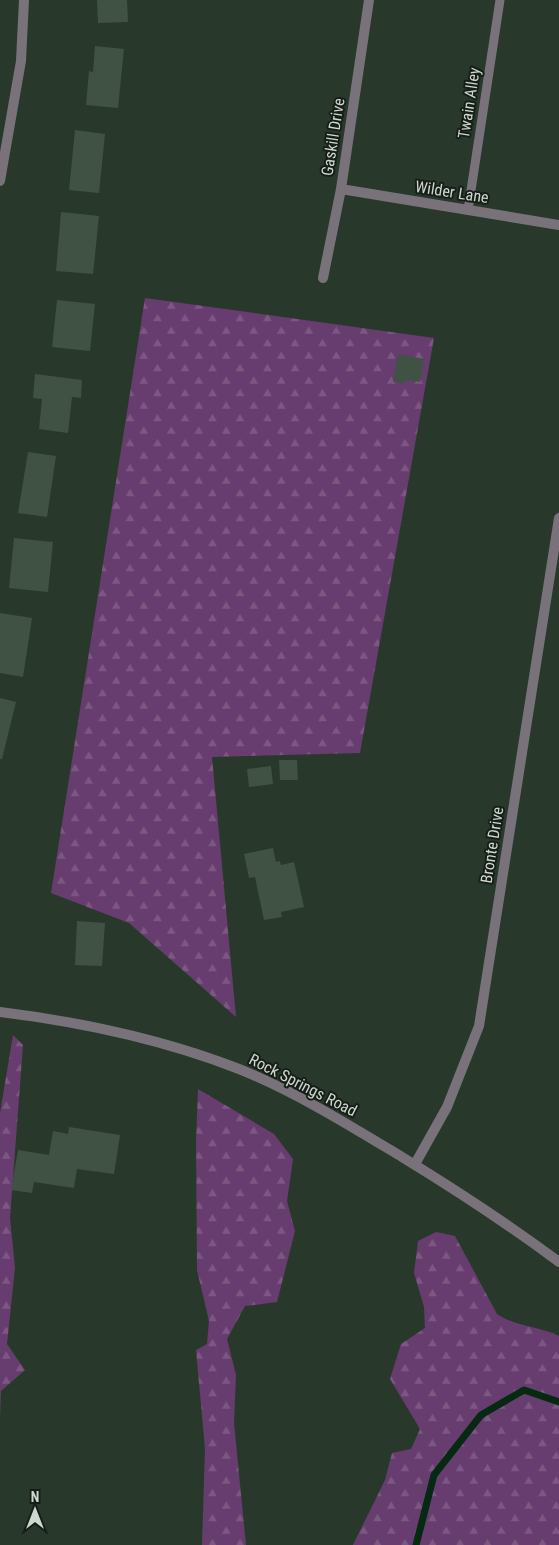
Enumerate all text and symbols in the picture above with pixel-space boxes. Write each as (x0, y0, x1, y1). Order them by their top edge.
street label: Twain Alley (454, 66, 484, 140)
street label: Gaskill Drive (317, 97, 349, 177)
street label: Wilder Lane (414, 177, 490, 207)
street label: Bronte Drive (477, 805, 507, 885)
street label: Rock Springs Road (246, 1050, 360, 1120)
north arrow (10, 1485, 60, 1535)
text: N (31, 1489, 39, 1505)

